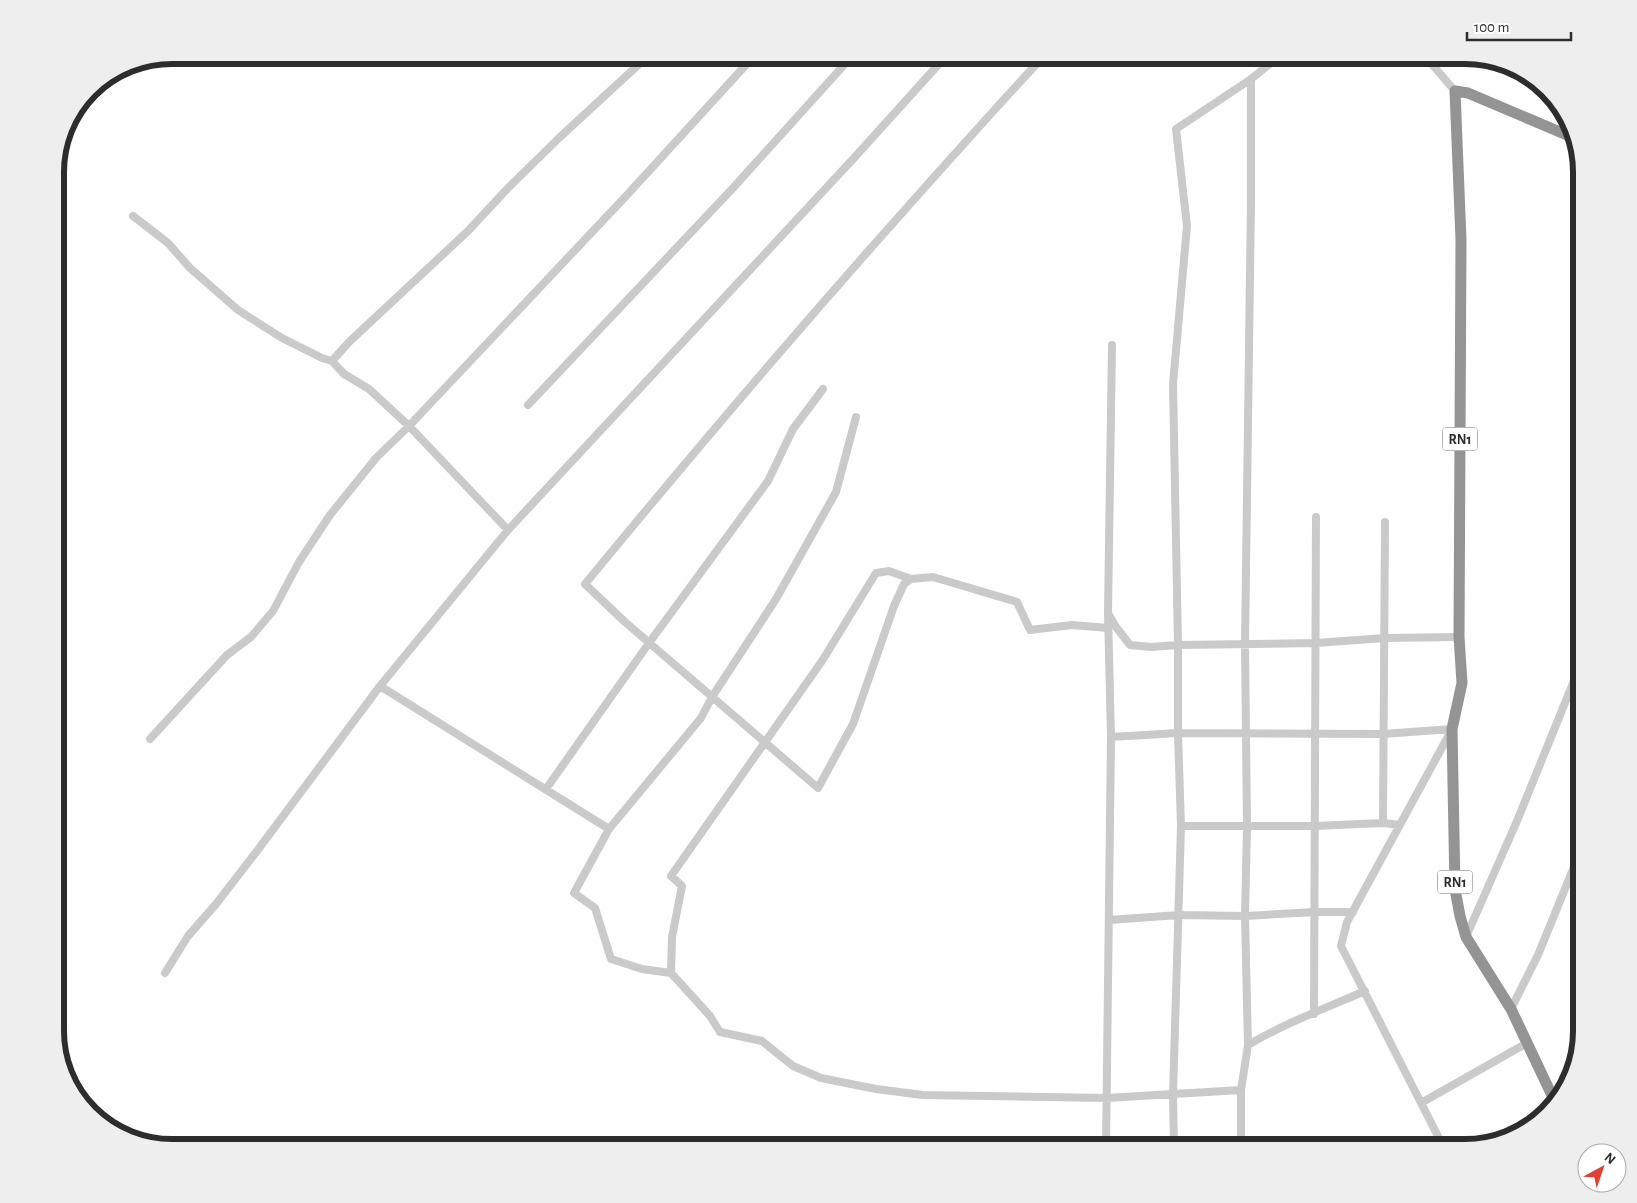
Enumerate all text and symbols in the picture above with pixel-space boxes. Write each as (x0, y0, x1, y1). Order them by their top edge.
scale bar (1467, 10, 1571, 42)
text: 100 m (1474, 20, 1509, 35)
road number: RN1 (1442, 428, 1478, 450)
road number: RN1 (1438, 870, 1472, 894)
north arrow (1577, 1143, 1627, 1193)
text: N (1601, 1150, 1618, 1167)

